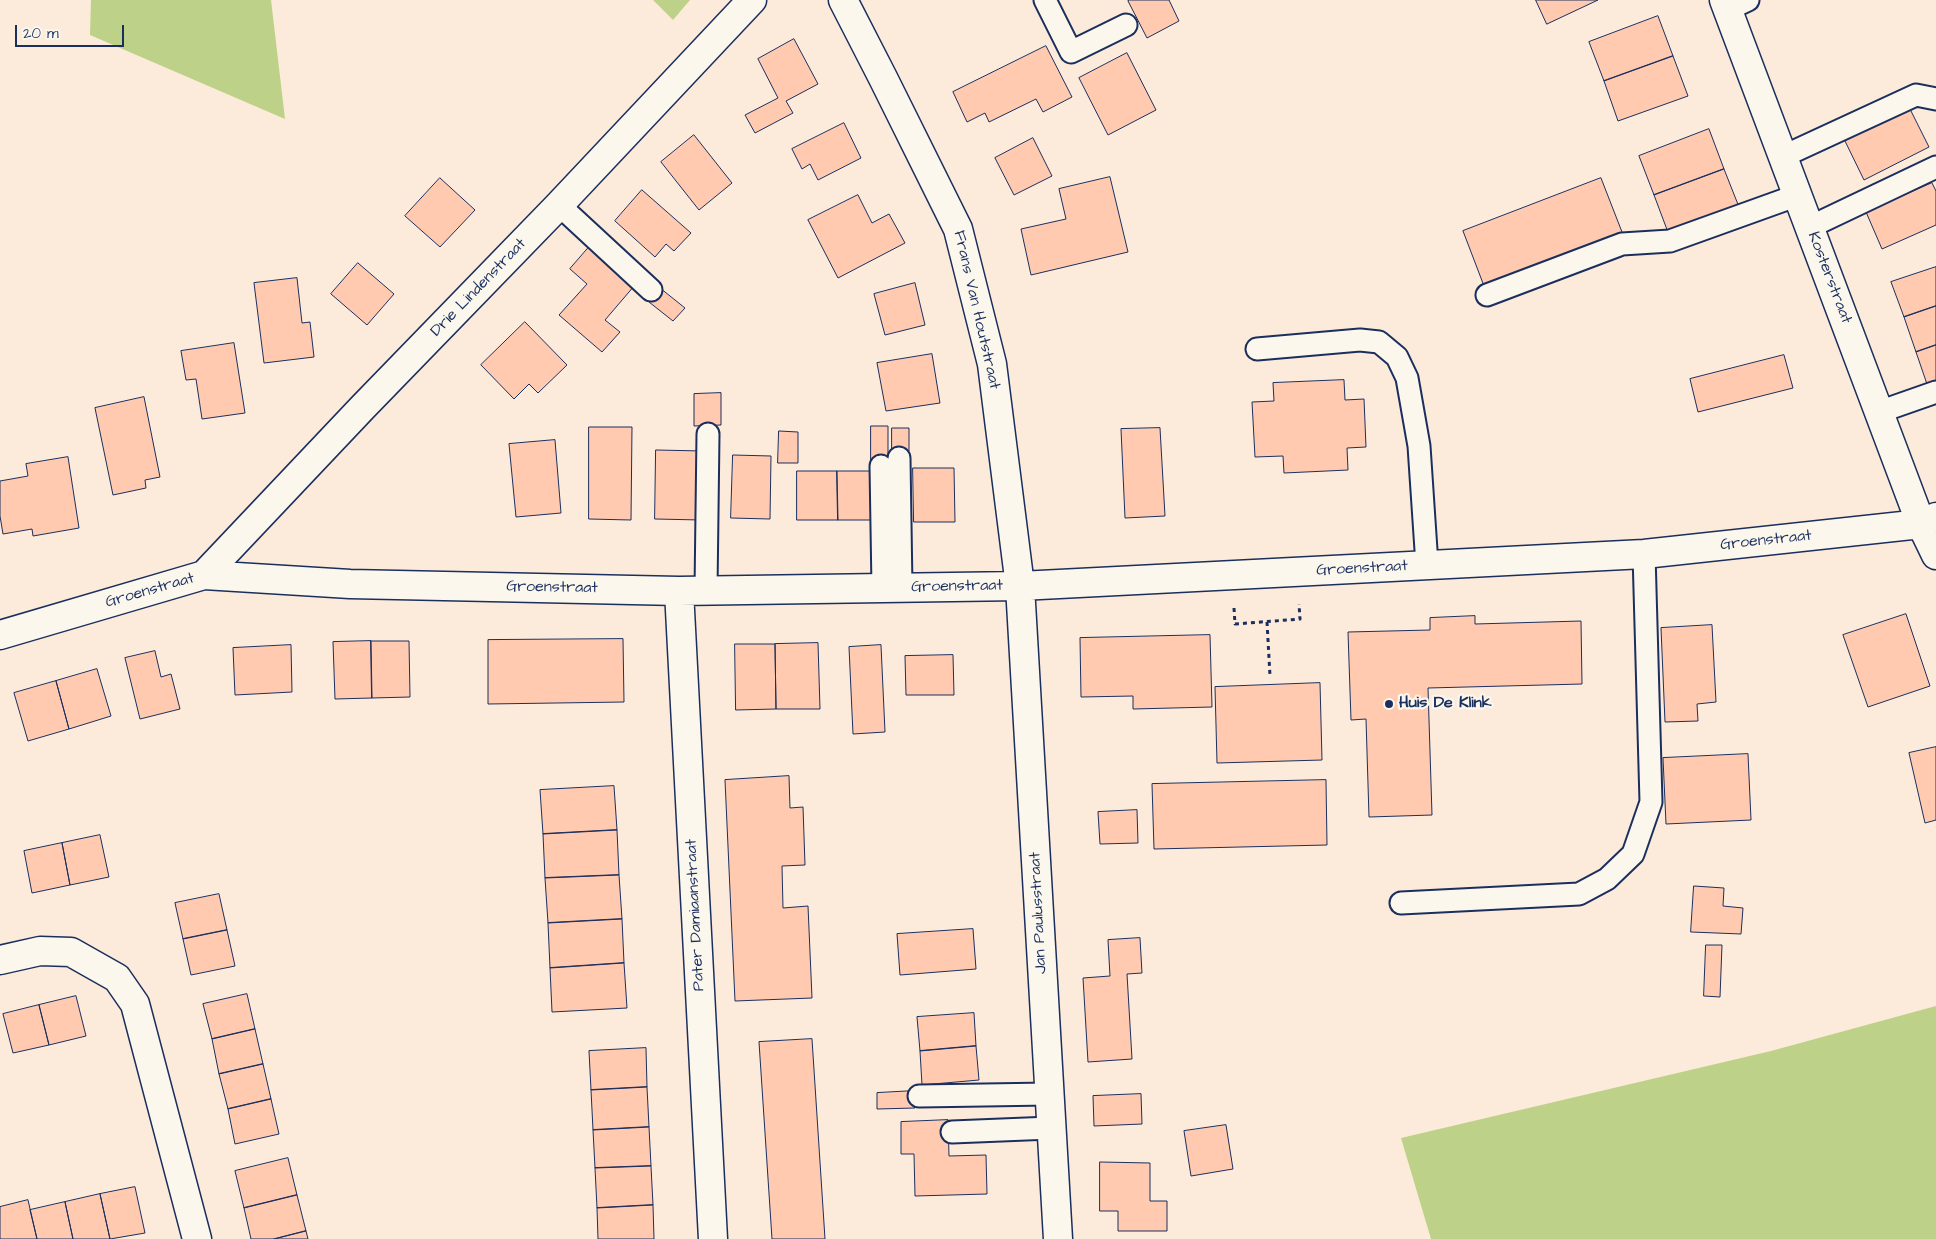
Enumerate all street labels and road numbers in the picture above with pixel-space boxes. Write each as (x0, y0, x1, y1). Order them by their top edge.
street label: Frans Van Houtstraat (948, 229, 1004, 391)
street label: Kosterstraat (1803, 229, 1855, 327)
street label: Drie Lindenstraat (427, 235, 531, 341)
street label: Groenstraat (1719, 527, 1813, 555)
street label: Groenstraat (1316, 557, 1408, 581)
street label: Groenstraat (103, 569, 197, 613)
street label: Groenstraat (911, 577, 1003, 597)
street label: Groenstraat (506, 578, 598, 598)
street label: Pater Damiaanstraat (682, 838, 710, 992)
street label: Jan Paulusstraat (1026, 851, 1052, 975)

